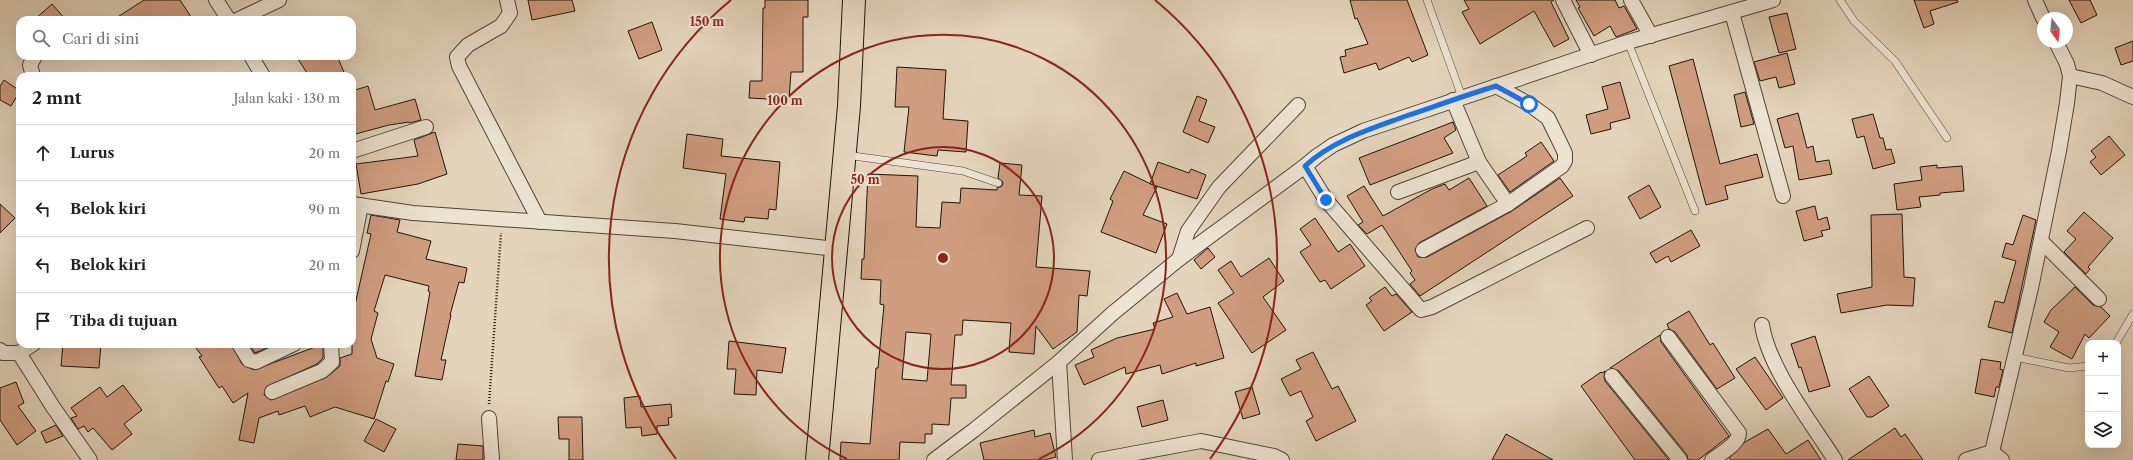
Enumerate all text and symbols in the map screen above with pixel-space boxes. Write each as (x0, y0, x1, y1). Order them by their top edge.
north arrow (2037, 12, 2073, 48)
text: 150 m (690, 14, 724, 29)
search box (16, 16, 356, 60)
icon: search (30, 27, 52, 49)
text: Cari di sini (62, 29, 139, 48)
text: 2 mnt (32, 88, 82, 108)
text: Jalan kaki · 130 m (234, 90, 340, 106)
text: 100 m (767, 93, 803, 108)
route start (1520, 95, 1538, 113)
icon: ahead (32, 142, 54, 164)
text: Lurus (70, 143, 115, 162)
text: 20 m (309, 145, 340, 161)
text: 50 m (850, 172, 880, 187)
route end (1317, 191, 1335, 209)
icon: left (32, 198, 54, 220)
text: Belok kiri (70, 199, 146, 218)
text: 90 m (309, 201, 340, 217)
centre of rings (936, 251, 950, 265)
icon: left (32, 254, 54, 276)
text: Belok kiri (70, 255, 146, 274)
text: 20 m (309, 257, 340, 273)
icon: arrive (32, 310, 54, 332)
text: Tiba di tujuan (70, 311, 178, 330)
map controls (2085, 340, 2121, 448)
button: + (2085, 340, 2121, 376)
button: − (2085, 376, 2121, 412)
button: layers (2085, 412, 2121, 448)

